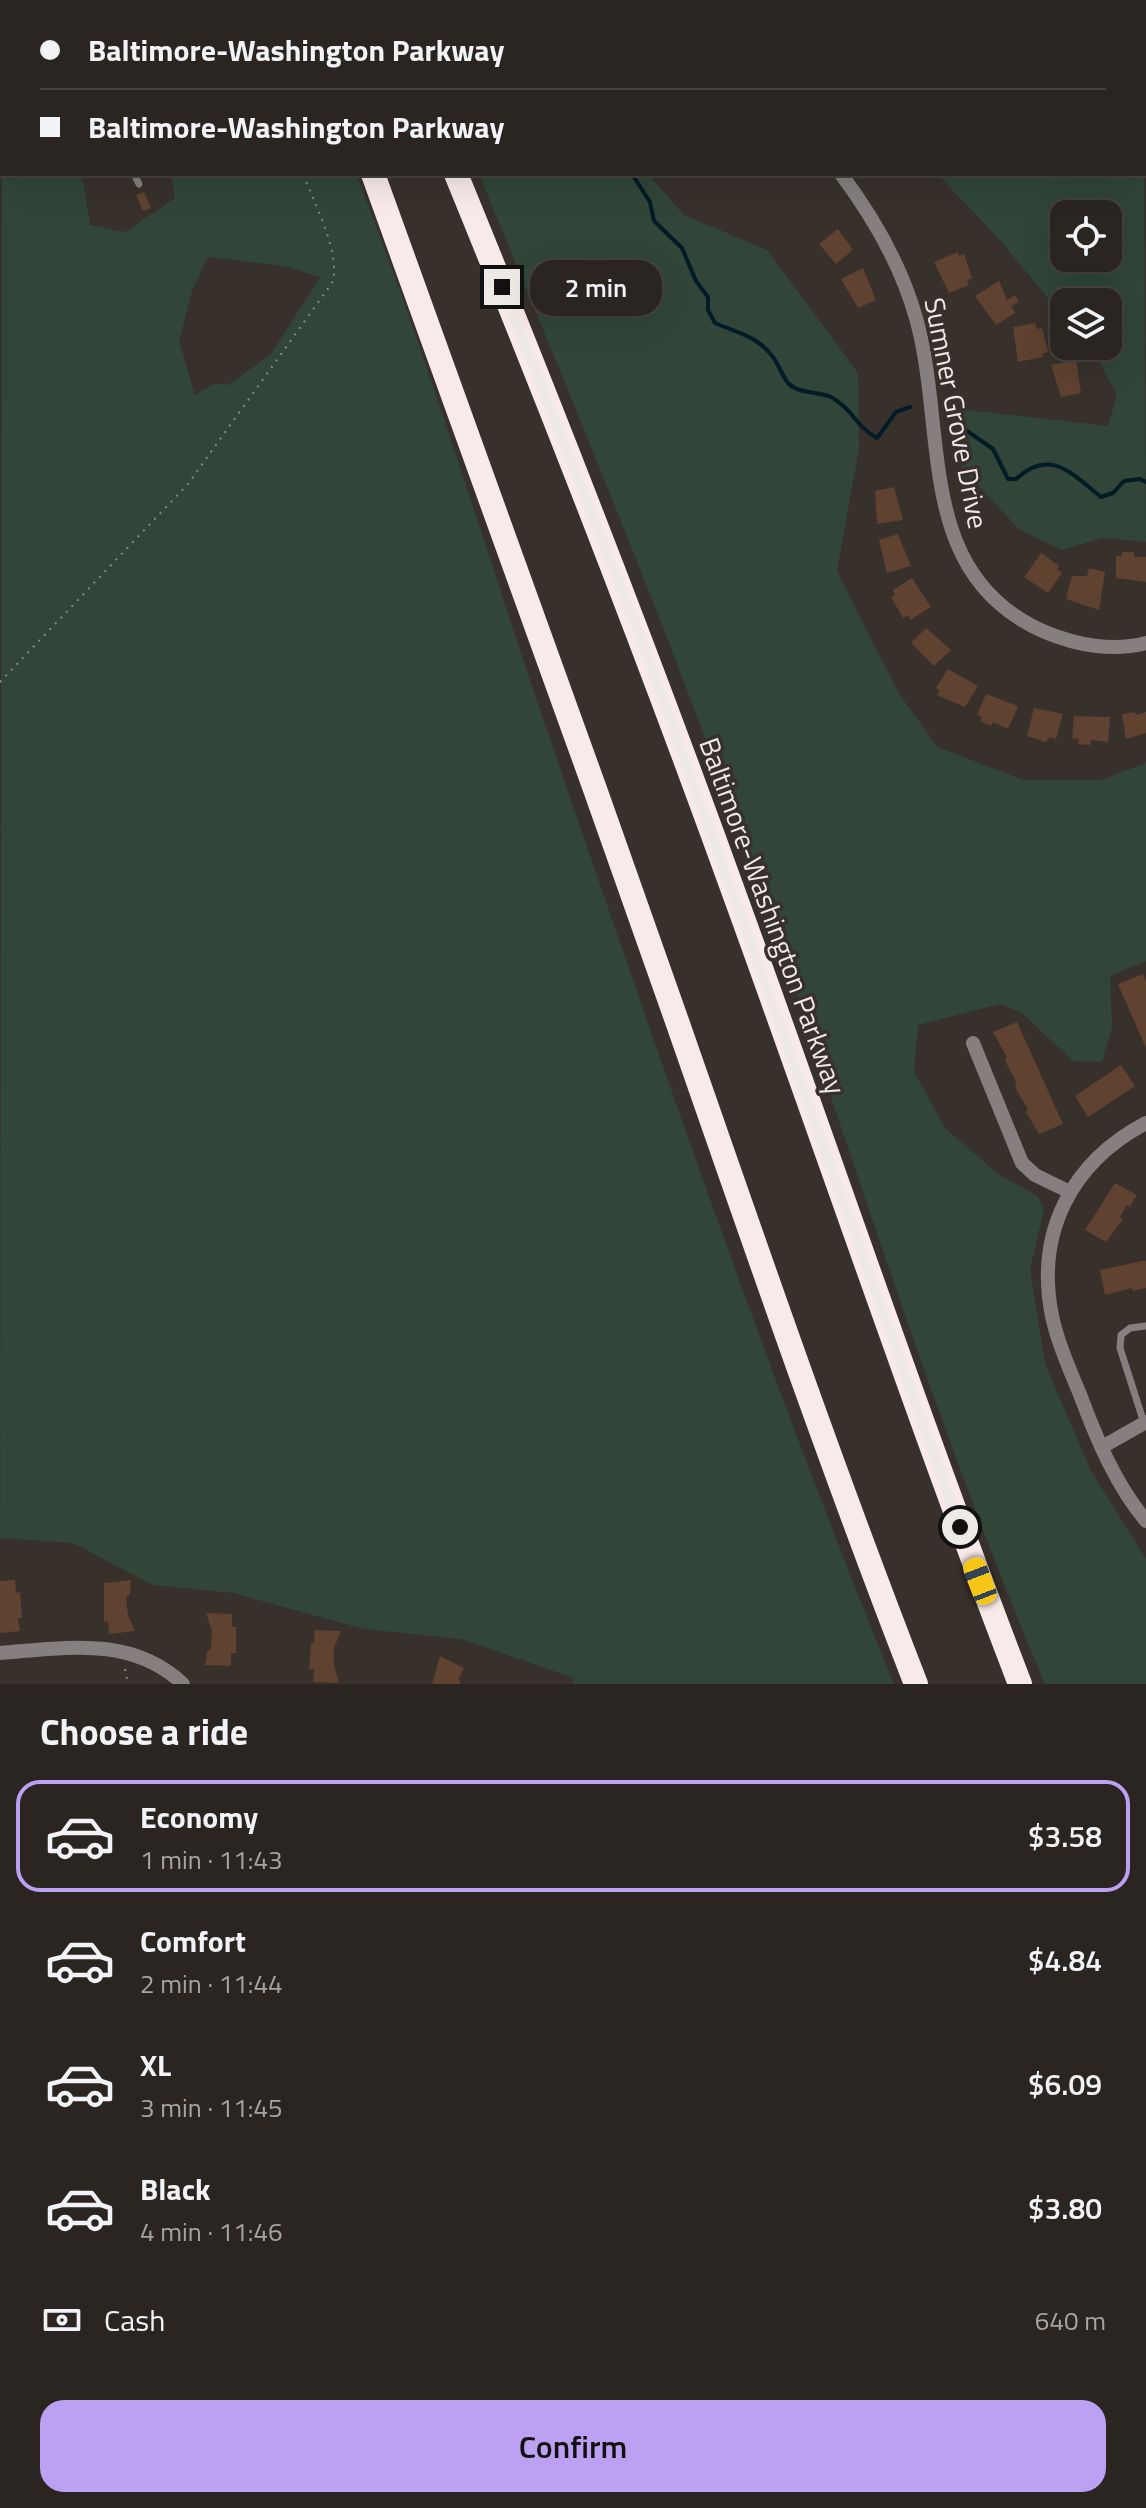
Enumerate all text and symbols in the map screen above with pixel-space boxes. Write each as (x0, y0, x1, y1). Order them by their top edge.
text: Baltimore-Washington Parkway (88, 27, 504, 73)
text: Baltimore-Washington Parkway (88, 104, 504, 150)
map controls (1050, 200, 1122, 360)
button: locate (1050, 200, 1122, 272)
callout: 2 min (530, 259, 662, 315)
text: 2 min (565, 268, 627, 307)
route end (484, 269, 520, 305)
button: layers (1050, 288, 1122, 360)
street label: Sumner Grove Drive (914, 294, 1000, 532)
street label: Baltimore-Washington Parkway (688, 731, 858, 1101)
route start (942, 1509, 978, 1545)
car (960, 1554, 1000, 1608)
text: Choose a ride (40, 1704, 248, 1759)
text: Economy (140, 1794, 258, 1840)
icon: car (44, 1800, 116, 1872)
text: $3.58 (1028, 1813, 1102, 1859)
text: 1 min · 11:43 (140, 1840, 283, 1879)
text: Comfort (140, 1918, 246, 1964)
icon: car (44, 1924, 116, 1996)
text: $4.84 (1028, 1937, 1102, 1983)
text: 2 min · 11:44 (140, 1964, 283, 2003)
text: XL (140, 2042, 171, 2088)
icon: car (44, 2048, 116, 2120)
text: $6.09 (1028, 2061, 1102, 2107)
text: 3 min · 11:45 (140, 2088, 283, 2127)
text: Black (140, 2166, 211, 2212)
icon: car (44, 2172, 116, 2244)
text: $3.80 (1028, 2185, 1102, 2231)
text: 4 min · 11:46 (140, 2212, 283, 2251)
text: Cash (104, 2297, 165, 2343)
icon: cash (40, 2298, 84, 2342)
text: 640 m (1035, 2301, 1106, 2340)
button: Confirm (40, 2400, 1106, 2492)

